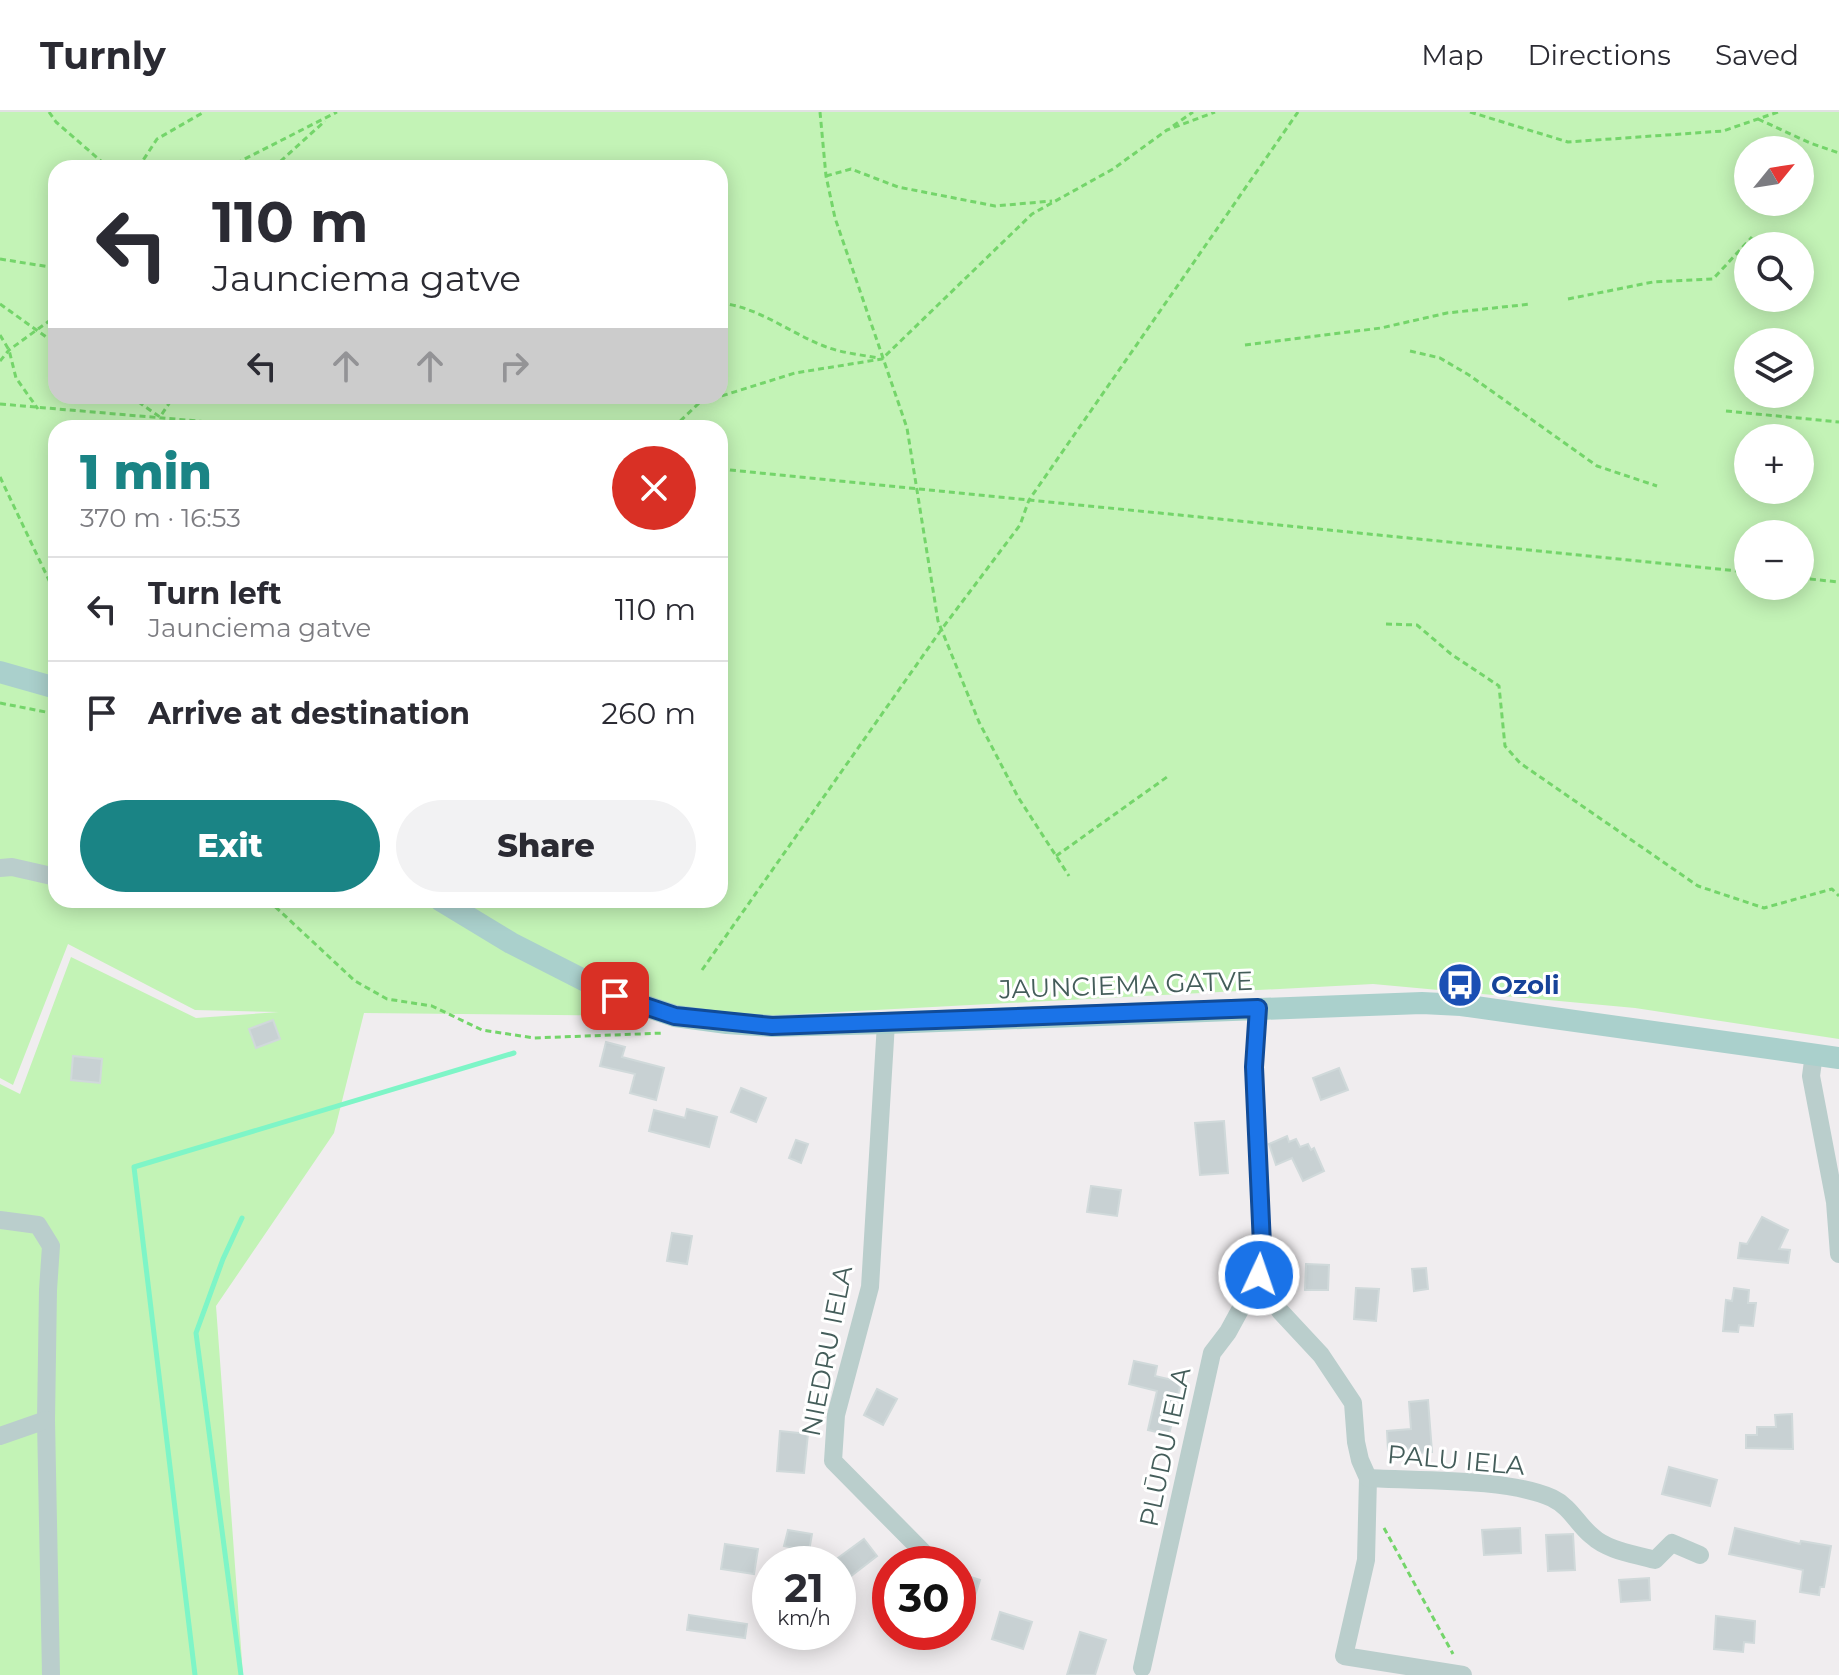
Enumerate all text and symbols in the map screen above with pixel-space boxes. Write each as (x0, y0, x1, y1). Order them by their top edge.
text: Turnly (40, 32, 166, 79)
text: Map (1421, 38, 1483, 72)
text: Directions (1527, 38, 1671, 72)
text: Saved (1715, 38, 1799, 72)
north arrow (1734, 136, 1814, 216)
map controls (1734, 136, 1814, 600)
text: 110 m (212, 188, 369, 256)
icon: left (80, 192, 184, 296)
button: search (1734, 232, 1814, 312)
text: Jaunciema gatve (212, 256, 521, 300)
button: layers (1734, 328, 1814, 408)
icon: left (240, 344, 284, 388)
icon: ahead (324, 344, 368, 388)
icon: ahead (408, 344, 452, 388)
icon: right (492, 344, 536, 388)
button: + (1734, 424, 1814, 504)
text: 1 min (80, 443, 212, 501)
button: close (612, 446, 696, 530)
text: 370 m · 16:53 (80, 502, 241, 534)
button: − (1734, 520, 1814, 600)
text: Turn left (148, 575, 281, 612)
icon: left (80, 587, 124, 631)
text: 110 m (615, 591, 696, 628)
text: Jaunciema gatve (148, 612, 371, 644)
icon: arrive (80, 691, 124, 735)
text: Arrive at destination (148, 695, 470, 732)
text: 260 m (601, 695, 696, 732)
button: Exit (80, 800, 380, 892)
button: Share (396, 800, 696, 892)
bus stop icon: Ozoli (1436, 961, 1484, 1009)
pin (581, 962, 649, 1030)
street label: JAUNCIEMA GATVE (997, 965, 1254, 1005)
place label: Ozoli (1491, 969, 1560, 1001)
icon: arrive (593, 974, 637, 1018)
position arrow (1217, 1233, 1301, 1317)
street label: NIEDRU IELA (795, 1263, 859, 1439)
street label: PLŪDU IELA (1133, 1364, 1198, 1530)
street label: PALU IELA (1386, 1438, 1526, 1482)
speed limit sign: 30 (872, 1546, 976, 1650)
text: 21 (784, 1563, 824, 1612)
text: km/h (777, 1606, 831, 1630)

